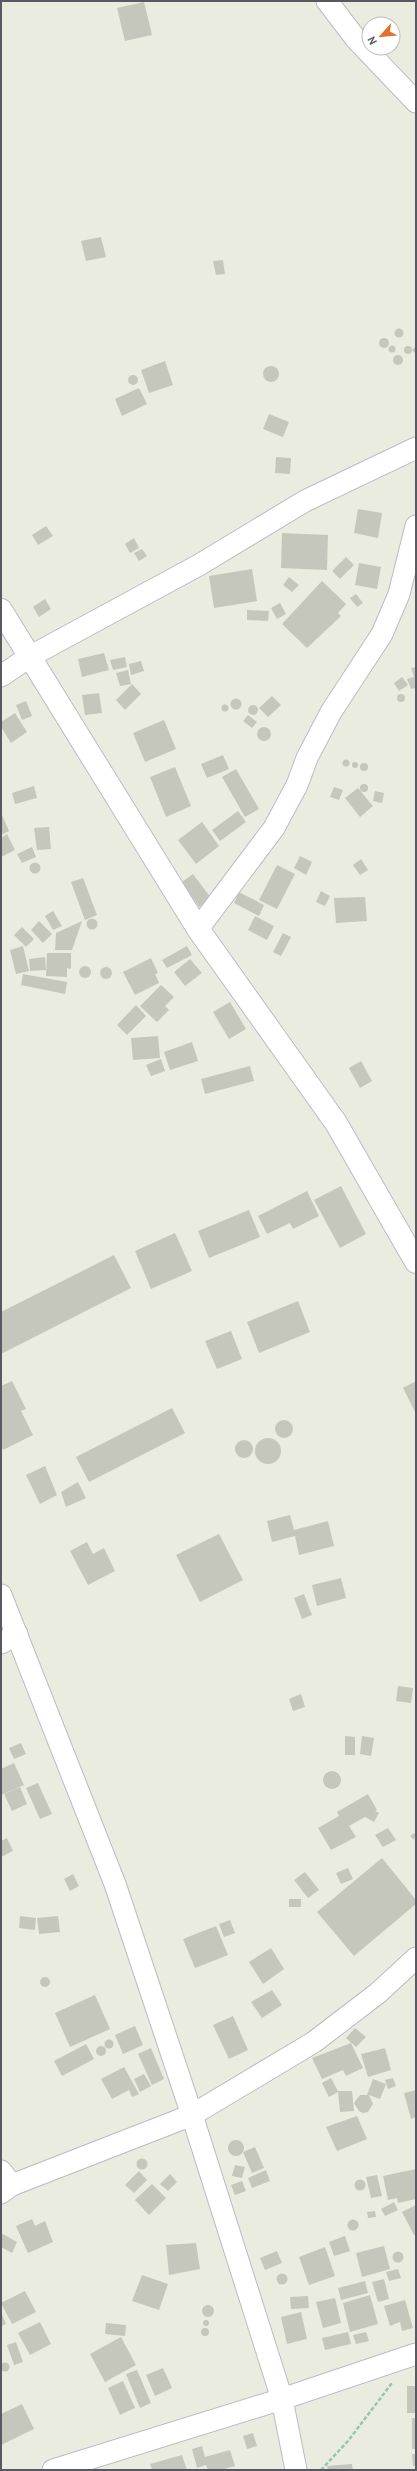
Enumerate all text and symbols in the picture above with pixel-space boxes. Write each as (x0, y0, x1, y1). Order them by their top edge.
north arrow (361, 16, 401, 56)
text: N (364, 34, 380, 47)

